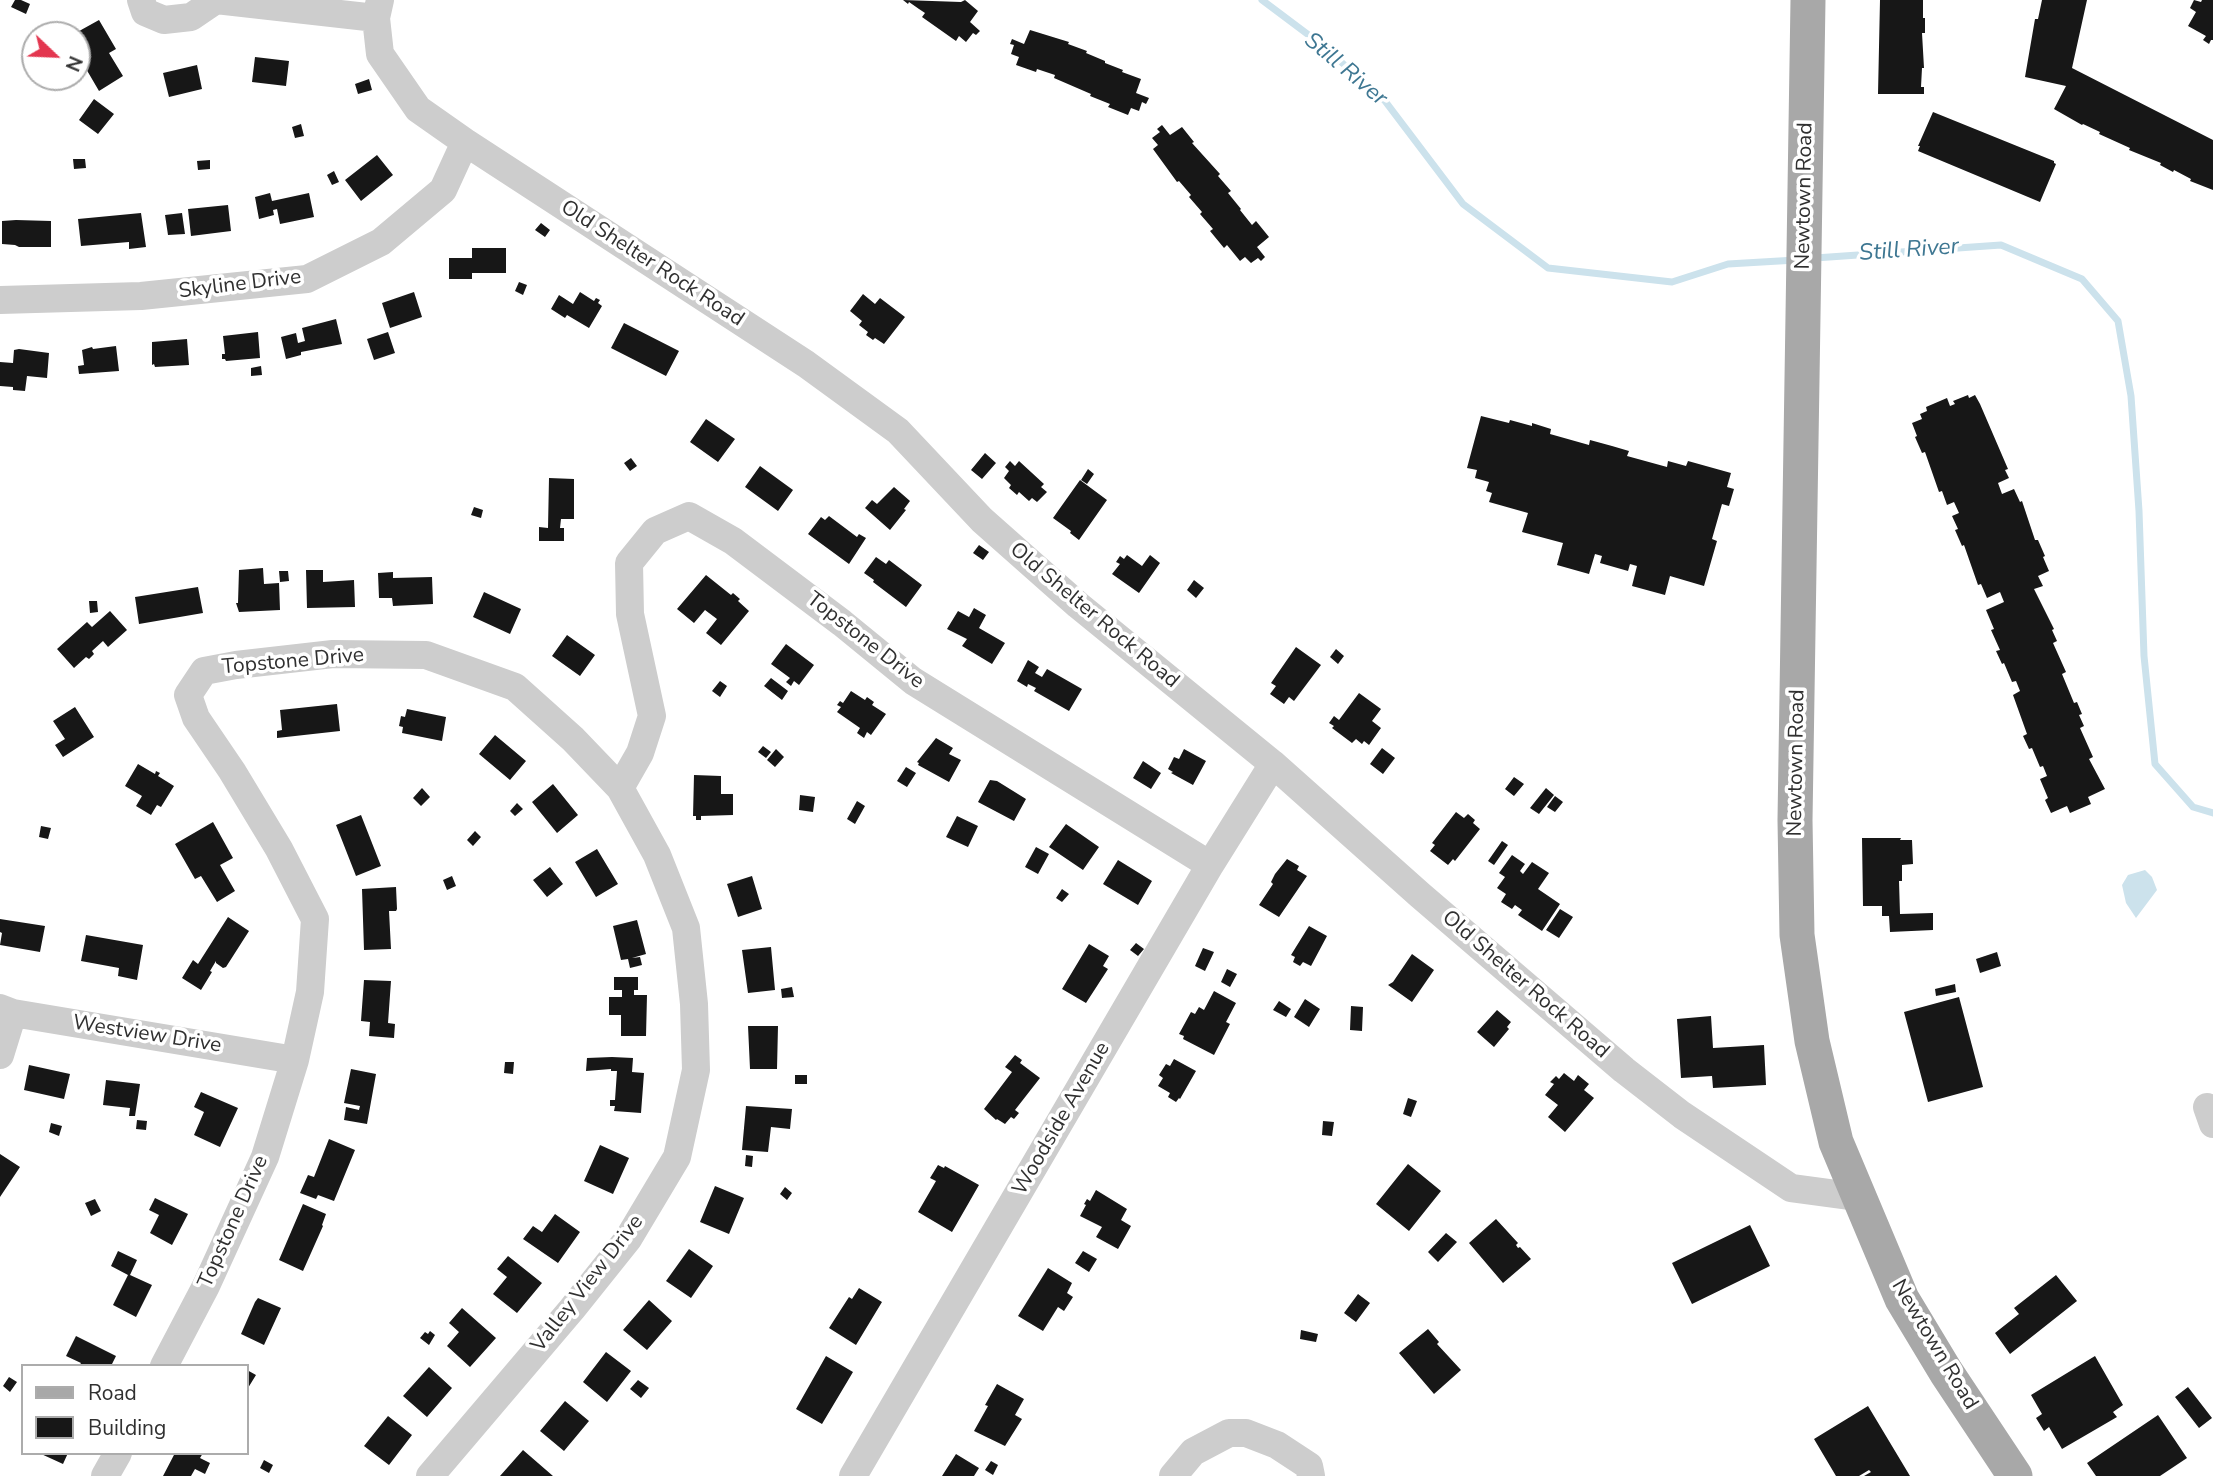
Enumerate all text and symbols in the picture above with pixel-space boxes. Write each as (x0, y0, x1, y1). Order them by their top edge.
north arrow (21, 21, 91, 91)
water label: Still River (1298, 27, 1392, 113)
text: N (59, 52, 88, 75)
street label: Newtown Road (1791, 122, 1819, 270)
street label: Old Shelter Rock Road (556, 195, 748, 333)
water label: Still River (1858, 234, 1960, 268)
street label: Skyline Drive (177, 265, 303, 305)
street label: Old Shelter Rock Road (1004, 538, 1184, 694)
street label: Topstone Drive (801, 587, 929, 695)
street label: Topstone Drive (221, 643, 365, 681)
street label: Newtown Road (1783, 689, 1811, 837)
street label: Old Shelter Rock Road (1436, 906, 1614, 1064)
street label: Westview Drive (71, 1011, 223, 1059)
street label: Woodside Avenue (1008, 1038, 1116, 1200)
street label: Topstone Drive (194, 1152, 274, 1292)
street label: Valley View Drive (527, 1210, 649, 1358)
street label: Newtown Road (1885, 1275, 1983, 1415)
legend (21, 1364, 248, 1455)
text: Road (88, 1379, 137, 1407)
text: Building (88, 1414, 166, 1442)

